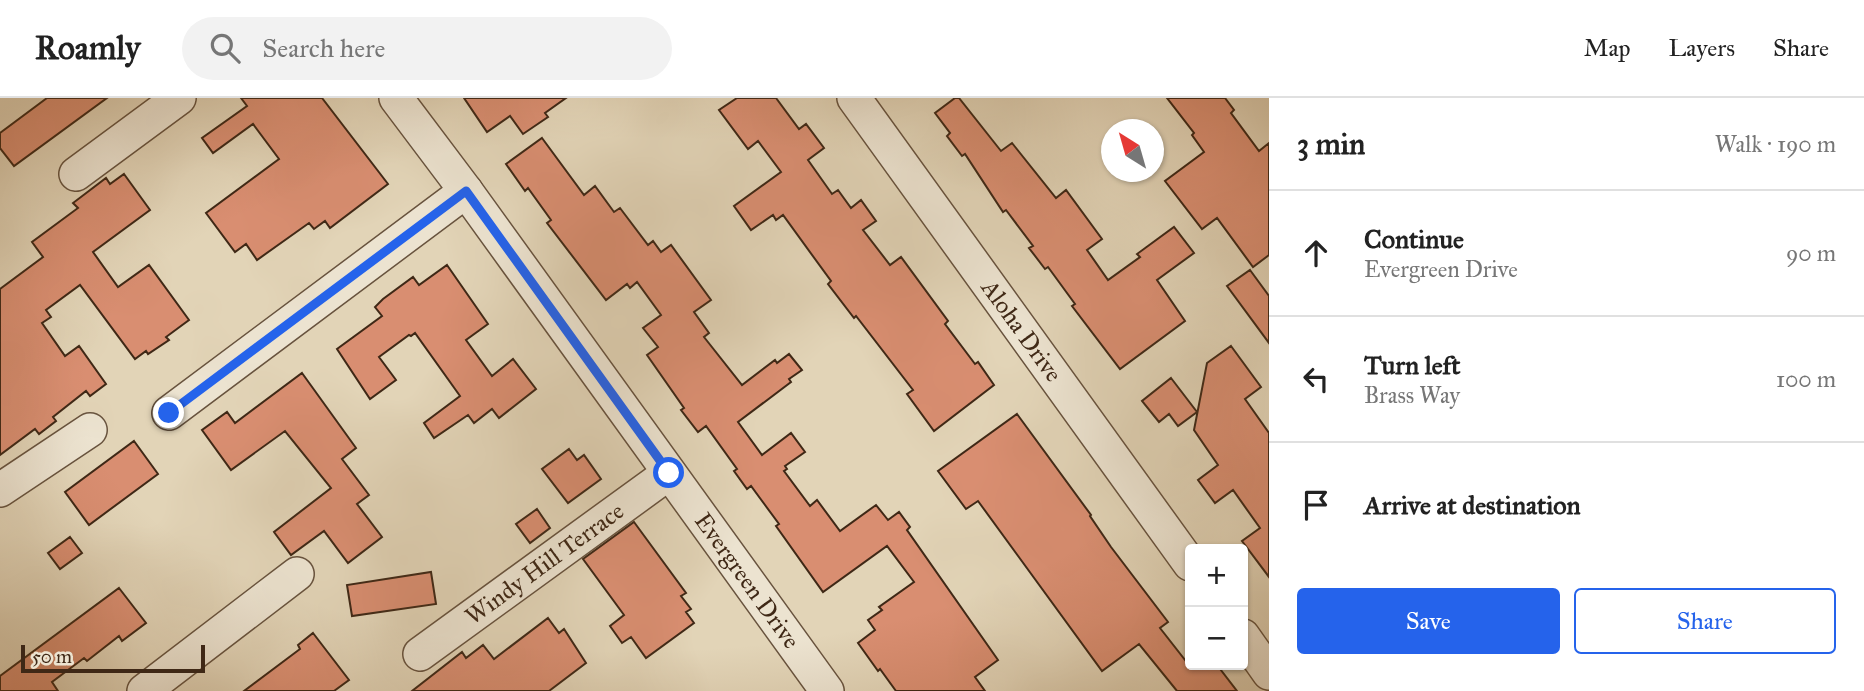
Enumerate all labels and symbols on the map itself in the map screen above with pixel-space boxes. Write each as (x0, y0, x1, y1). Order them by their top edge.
north arrow (1101, 119, 1164, 182)
street label: Aloha Drive (974, 273, 1069, 388)
route end (153, 397, 184, 428)
route start (653, 457, 684, 488)
street label: Windy Hill Terrace (459, 496, 630, 631)
street label: Evergreen Drive (688, 507, 807, 655)
scale bar (21, 642, 205, 674)

